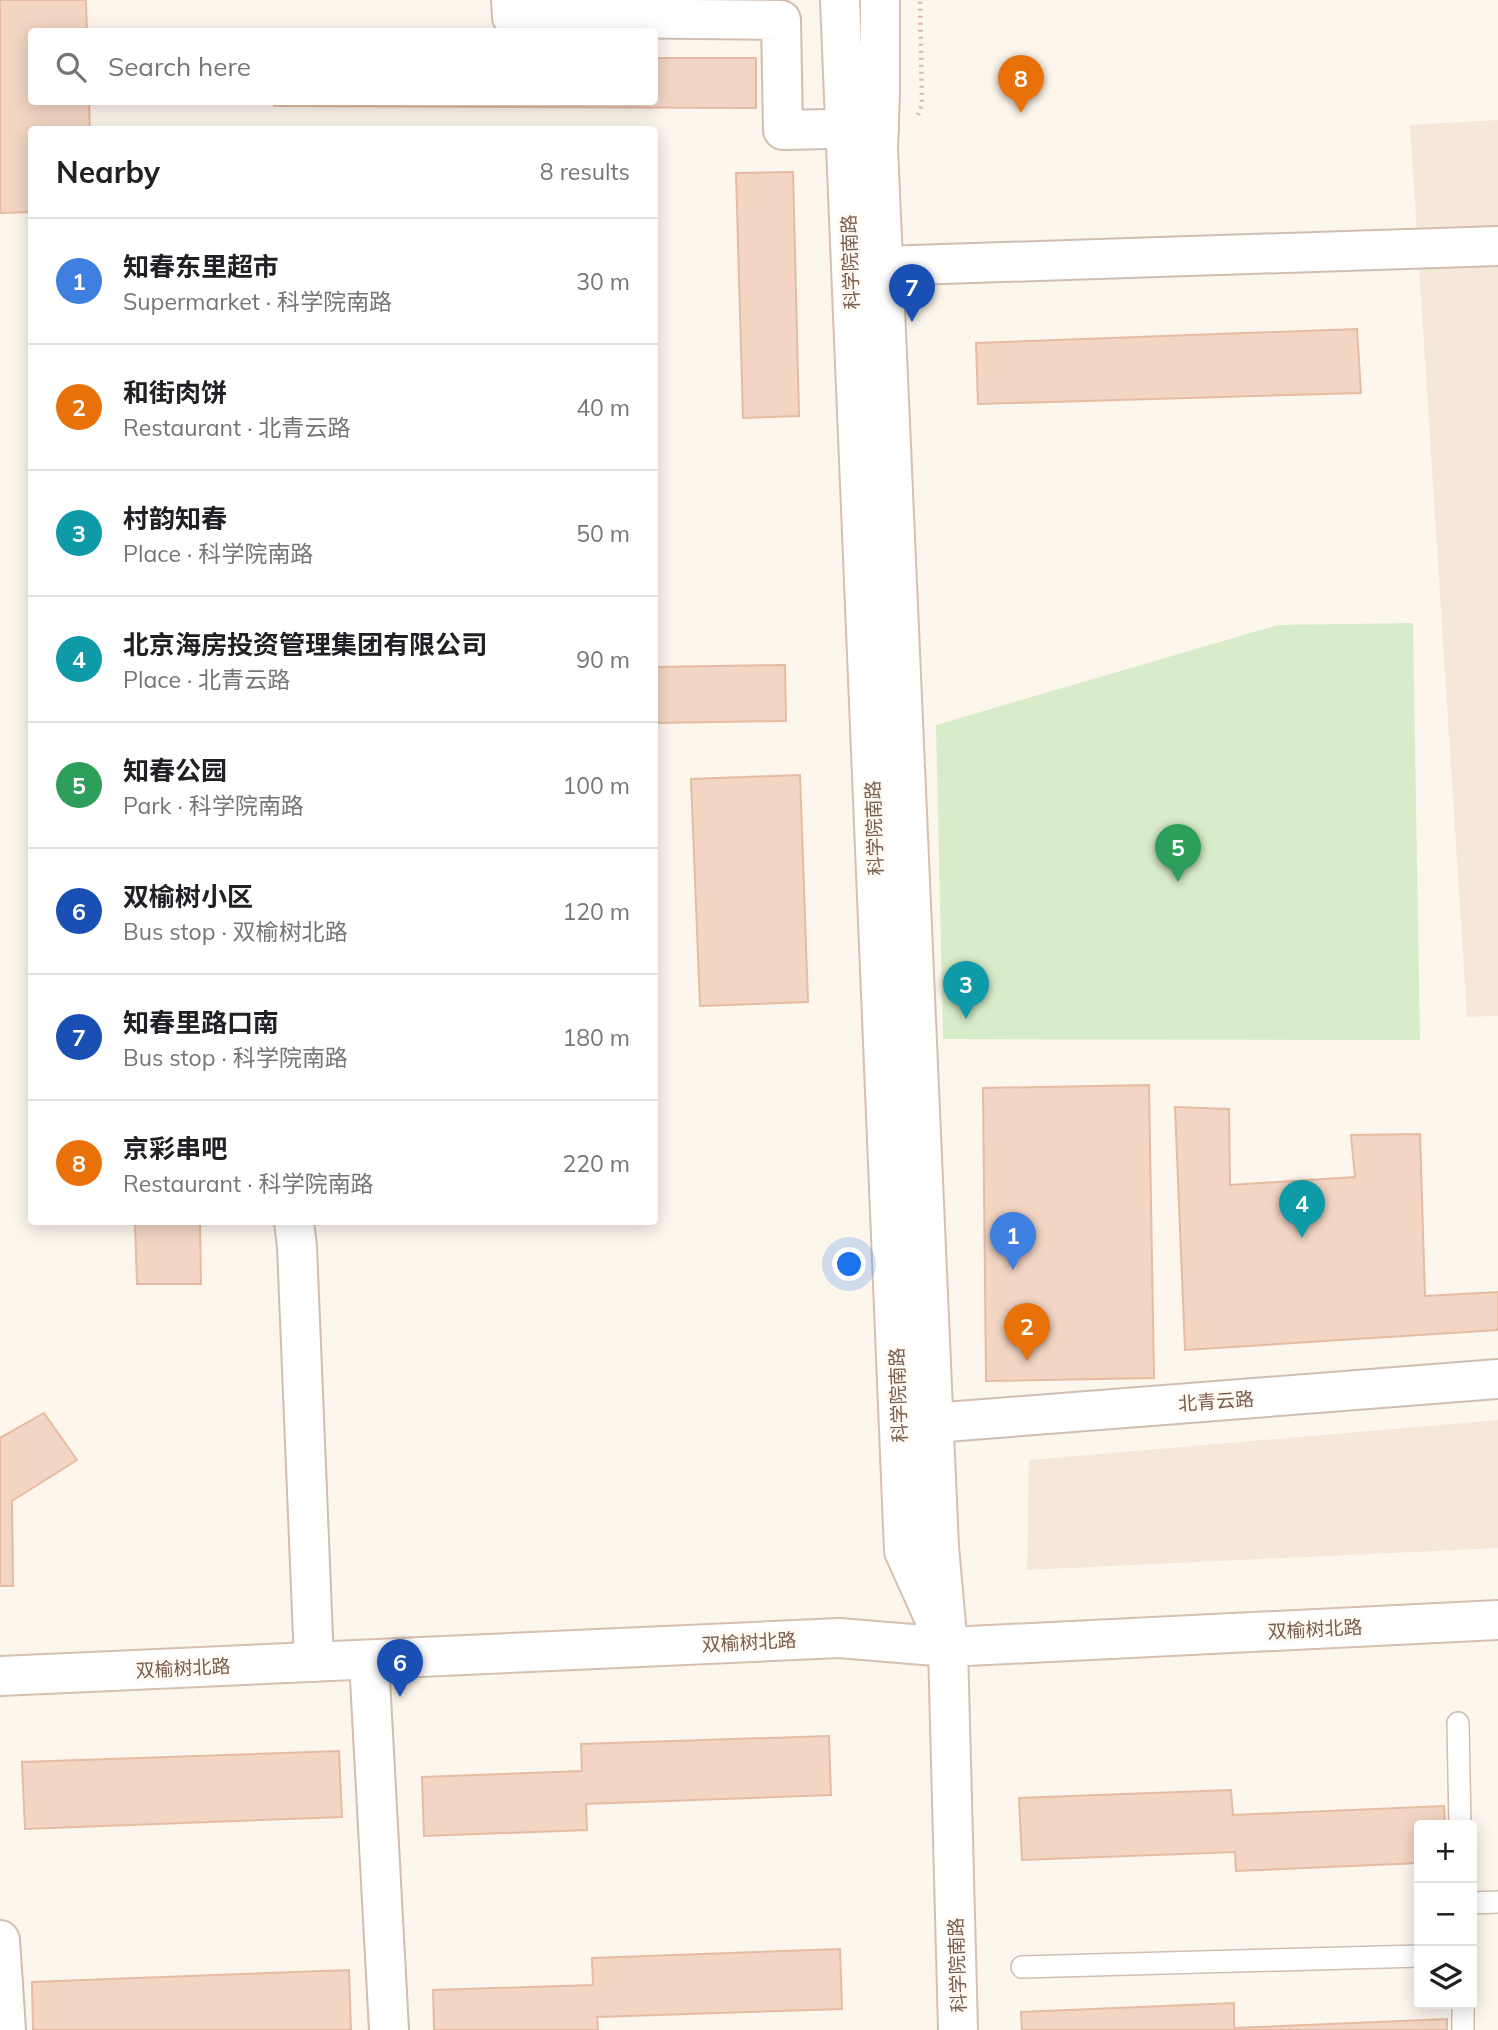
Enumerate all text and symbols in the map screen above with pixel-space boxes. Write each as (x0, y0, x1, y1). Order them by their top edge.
search box (28, 28, 658, 105)
icon: search (52, 48, 90, 86)
text: Search here (108, 50, 251, 83)
pin: 8 (998, 55, 1044, 113)
text: Nearby (56, 153, 160, 191)
text: 8 results (540, 157, 630, 186)
street label: 科学院南路 (836, 214, 864, 310)
text: 知春东里超市 (123, 250, 279, 283)
pin: 7 (889, 264, 935, 322)
text: 1 (72, 267, 86, 296)
text: 30 m (576, 267, 630, 296)
text: Supermarket · 科学院南路 (123, 287, 392, 316)
text: 和街肉饼 (123, 376, 227, 409)
text: 2 (72, 393, 86, 422)
text: 40 m (576, 393, 630, 422)
text: Restaurant · 北青云路 (123, 413, 350, 442)
text: 村韵知春 (123, 502, 227, 535)
text: 3 (72, 519, 86, 548)
text: 50 m (576, 519, 630, 548)
text: Place · 科学院南路 (123, 539, 313, 568)
text: 北京海房投资管理集团有限公司 (123, 628, 487, 661)
text: 4 (72, 645, 86, 674)
text: 90 m (576, 645, 630, 674)
text: Place · 北青云路 (123, 665, 290, 694)
text: 知春公园 (123, 754, 227, 787)
text: 5 (72, 771, 86, 800)
text: 100 m (562, 771, 630, 800)
street label: 科学院南路 (860, 780, 888, 876)
text: Park · 科学院南路 (123, 791, 304, 820)
pin: 5 (1155, 824, 1201, 882)
text: 双榆树小区 (123, 880, 253, 913)
text: 6 (72, 897, 86, 926)
text: 120 m (562, 897, 630, 926)
text: Bus stop · 双榆树北路 (123, 917, 348, 946)
pin: 3 (943, 961, 989, 1019)
text: 知春里路口南 (123, 1006, 279, 1039)
text: 7 (72, 1023, 86, 1052)
text: 180 m (562, 1023, 630, 1052)
text: Bus stop · 科学院南路 (123, 1043, 348, 1072)
text: 京彩串吧 (123, 1132, 227, 1165)
text: 8 (72, 1149, 86, 1178)
text: 220 m (562, 1149, 630, 1178)
text: Restaurant · 科学院南路 (123, 1169, 373, 1198)
pin: 4 (1279, 1180, 1325, 1238)
pin: 1 (990, 1212, 1036, 1270)
your location (832, 1247, 866, 1281)
pin: 2 (1004, 1303, 1050, 1361)
street label: 科学院南路 (884, 1347, 912, 1443)
street label: 北青云路 (1177, 1386, 1255, 1416)
street label: 双榆树北路 (1267, 1615, 1363, 1643)
street label: 双榆树北路 (701, 1628, 797, 1656)
pin: 6 (377, 1639, 423, 1697)
street label: 双榆树北路 (135, 1654, 231, 1682)
map controls (1414, 1820, 1477, 2009)
button: + (1414, 1820, 1477, 1883)
button: − (1414, 1883, 1477, 1946)
street label: 科学院南路 (943, 1917, 971, 2013)
button: layers (1414, 1946, 1477, 2009)

